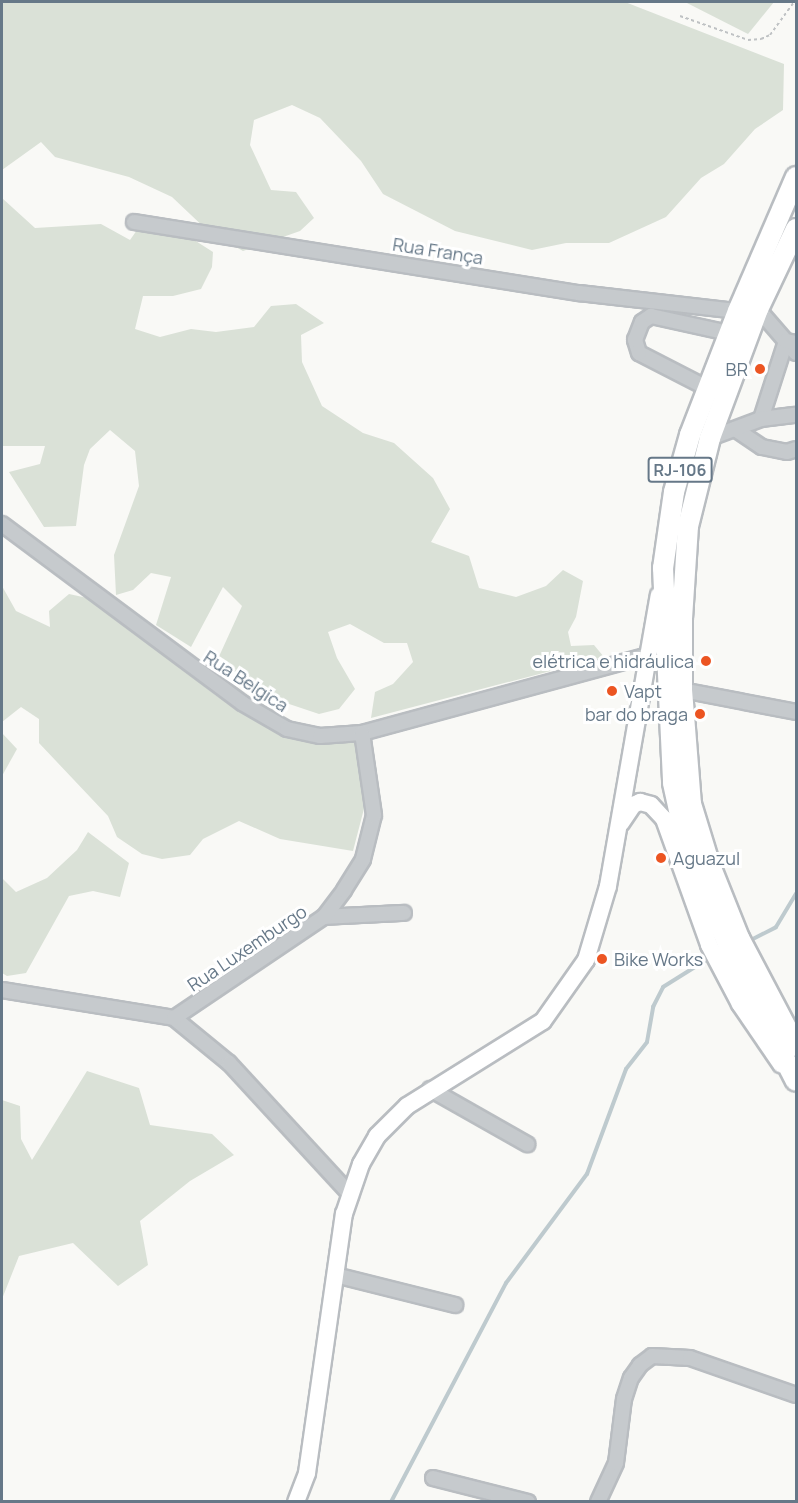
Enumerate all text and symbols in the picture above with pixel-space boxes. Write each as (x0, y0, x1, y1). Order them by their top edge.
street label: Rua França (391, 233, 485, 269)
place label: BR (726, 358, 748, 380)
marker: BR (753, 362, 767, 376)
road number: RJ-106 (647, 457, 713, 483)
street label: Rua Belgica (200, 646, 292, 716)
place label: elétrica e hidráulica (533, 650, 694, 672)
marker: elétrica e hidráulica (699, 654, 713, 668)
place label: Vapt (624, 680, 662, 702)
marker: Vapt (605, 684, 619, 698)
place label: bar do braga (585, 703, 688, 725)
marker: bar do braga (693, 707, 707, 721)
place label: Aguazul (673, 847, 740, 869)
marker: Aguazul (654, 851, 668, 865)
street label: Rua Luxemburgo (183, 900, 311, 996)
place label: Bike Works (614, 948, 703, 970)
marker: Bike Works (595, 952, 609, 966)

